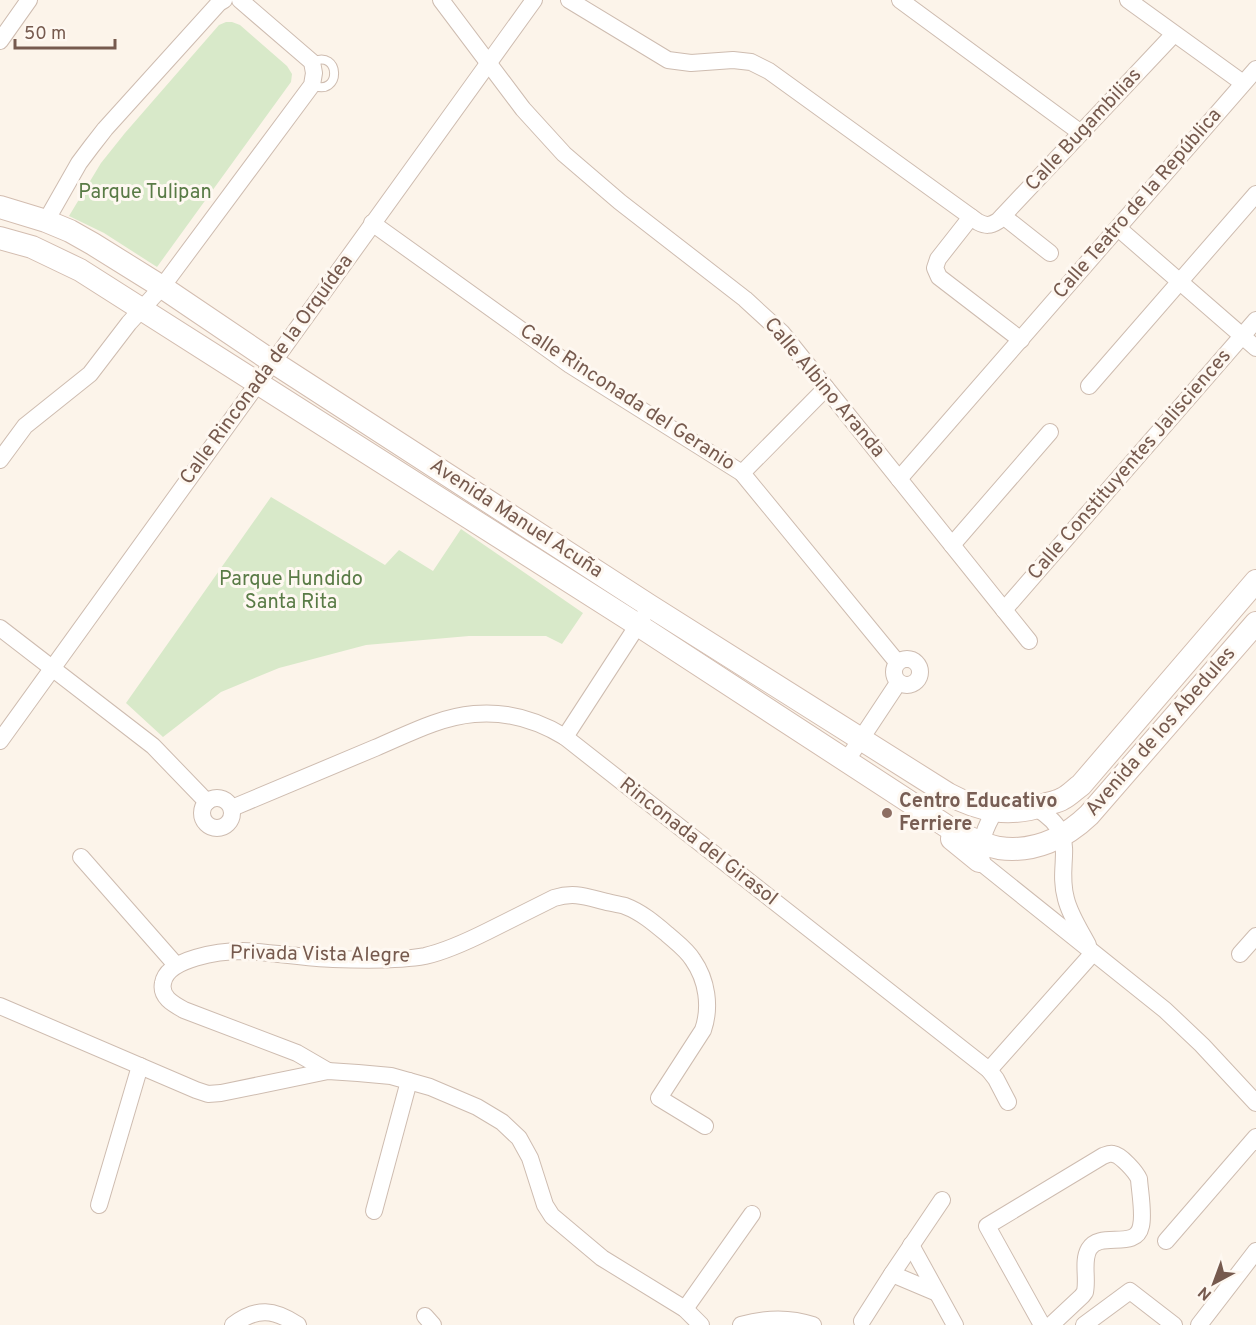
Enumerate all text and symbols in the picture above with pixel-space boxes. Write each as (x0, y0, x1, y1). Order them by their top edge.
scale bar (15, 12, 116, 50)
text: 50 m (24, 23, 66, 46)
street label: Calle Bugambilias (1020, 63, 1148, 197)
street label: Calle Teatro de la República (1048, 103, 1228, 305)
park label: Parque Tulipan (78, 180, 212, 206)
street label: Calle Rinconada de la Orquídea (175, 250, 359, 490)
street label: Calle Albino Aranda (758, 312, 890, 464)
street label: Calle Rinconada del Geranio (514, 319, 740, 477)
street label: Calle Constituyentes Jalisciences (1023, 344, 1237, 586)
street label: Avenida Manuel Acuña (424, 453, 608, 585)
park label: Parque Hundido Santa Rita (219, 567, 363, 616)
street label: Avenida de los Abedules (1080, 642, 1242, 822)
street label: Rinconada del Girasol (614, 772, 782, 912)
place label: Centro Educativo Ferriere (899, 789, 1058, 838)
marker: Centro Educativo Ferriere (880, 806, 894, 820)
street label: Privada Vista Alegre (230, 940, 410, 970)
north arrow (1184, 1253, 1244, 1313)
text: N (1195, 1281, 1216, 1304)

